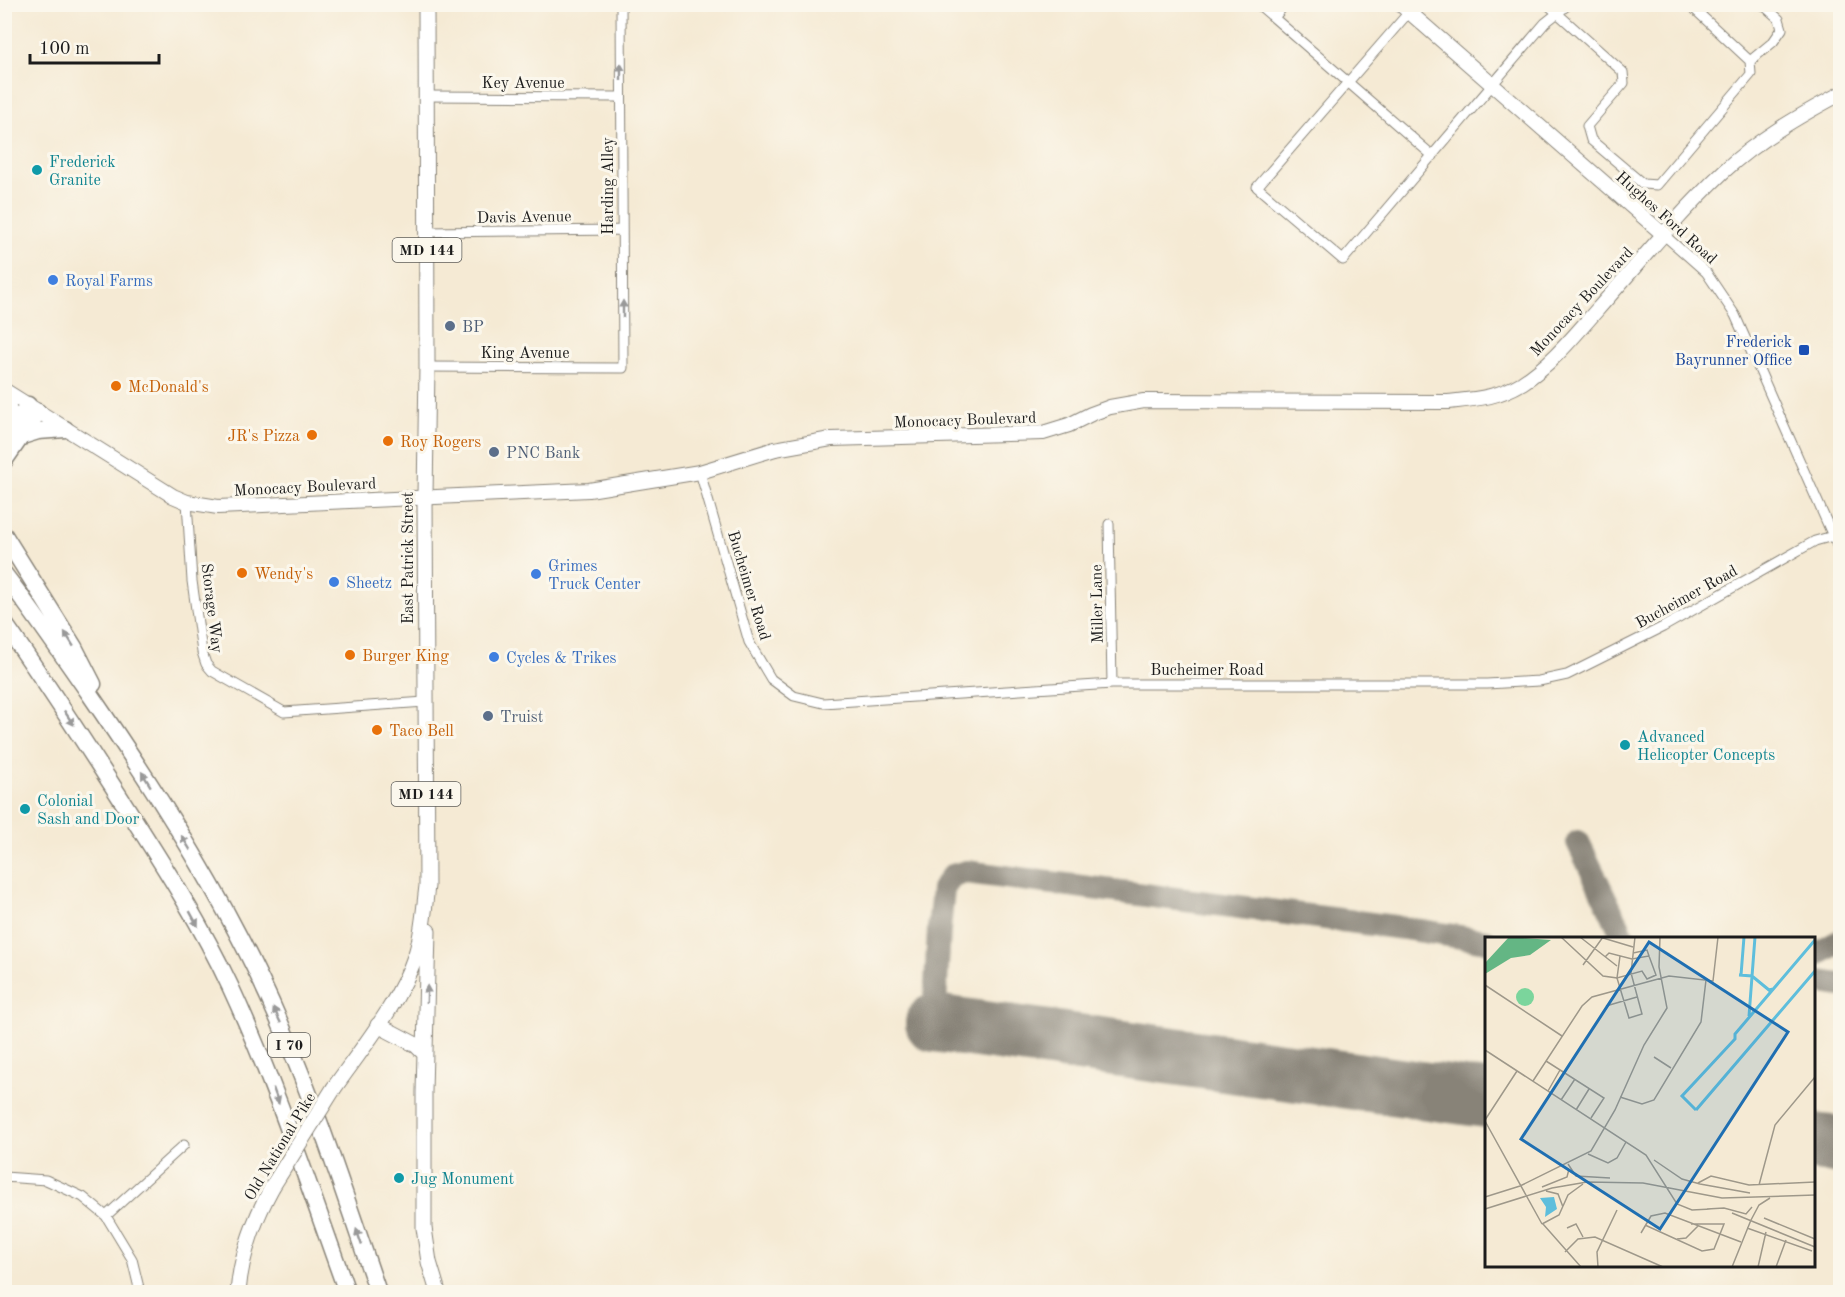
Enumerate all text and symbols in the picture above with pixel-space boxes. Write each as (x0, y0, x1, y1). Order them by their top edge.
scale bar (30, 27, 159, 65)
text: 100 m (39, 40, 90, 58)
one-way arrow (616, 63, 626, 82)
street label: Key Avenue (481, 76, 565, 92)
street label: Harding Alley (601, 136, 617, 235)
place label: Frederick Granite (49, 155, 116, 189)
marker: Frederick Granite (30, 163, 44, 177)
street label: Hughes Ford Road (1612, 169, 1719, 268)
street label: Davis Avenue (476, 209, 572, 227)
road number: MD 144 (392, 238, 462, 262)
street label: Monocacy Boulevard (1528, 245, 1637, 360)
marker: Royal Farms (46, 273, 60, 287)
place label: Royal Farms (65, 274, 153, 290)
one-way arrow (618, 300, 628, 319)
marker: BP (443, 319, 457, 333)
place label: BP (462, 320, 484, 336)
place label: Frederick Bayrunner Office (1675, 335, 1792, 369)
marker: Frederick Bayrunner Office (1797, 343, 1811, 357)
street label: King Avenue (481, 346, 570, 362)
marker: McDonald's (109, 379, 123, 393)
place label: McDonald's (128, 380, 209, 396)
street label: Monocacy Boulevard (893, 411, 1037, 431)
marker: JR's Pizza (305, 428, 319, 442)
place label: JR's Pizza (227, 429, 300, 445)
marker: Roy Rogers (381, 434, 395, 448)
place label: Roy Rogers (400, 435, 481, 451)
marker: PNC Bank (487, 445, 501, 459)
place label: PNC Bank (506, 446, 580, 462)
street label: Monocacy Boulevard (233, 476, 377, 500)
street label: East Patrick Street (401, 491, 417, 624)
street label: Bucheimer Road (724, 529, 772, 642)
place label: Grimes Truck Center (548, 559, 641, 593)
street label: Storage Way (198, 562, 225, 655)
street label: Bucheimer Road (1633, 563, 1741, 632)
street label: Miller Lane (1089, 564, 1107, 644)
marker: Wendy's (235, 566, 249, 580)
place label: Wendy's (254, 567, 313, 583)
marker: Grimes Truck Center (529, 567, 543, 581)
marker: Sheetz (327, 575, 341, 589)
place label: Sheetz (346, 576, 392, 592)
one-way arrow (63, 631, 74, 647)
marker: Burger King (343, 648, 357, 662)
place label: Burger King (362, 649, 449, 665)
marker: Cycles & Trikes (487, 650, 501, 664)
place label: Cycles & Trikes (506, 651, 617, 667)
street label: Bucheimer Road (1150, 663, 1264, 679)
one-way arrow (63, 709, 75, 725)
marker: Truist (481, 709, 495, 723)
place label: Truist (500, 710, 544, 726)
marker: Taco Bell (370, 723, 384, 737)
place label: Taco Bell (389, 724, 454, 740)
place label: Advanced Helicopter Concepts (1637, 730, 1775, 764)
marker: Advanced Helicopter Concepts (1618, 738, 1632, 752)
one-way arrow (141, 771, 152, 787)
road number: MD 144 (392, 782, 460, 806)
place label: Colonial Sash and Door (37, 794, 140, 828)
marker: Colonial Sash and Door (18, 802, 32, 816)
one-way arrow (180, 835, 191, 851)
one-way arrow (189, 910, 199, 927)
inset map (1485, 937, 1815, 1267)
one-way arrow (422, 985, 431, 1004)
one-way arrow (272, 1007, 281, 1024)
road number: I 70 (268, 1033, 310, 1057)
one-way arrow (271, 1088, 281, 1106)
street label: Old National Pike (242, 1090, 319, 1204)
marker: Jug Monument (392, 1171, 406, 1185)
place label: Jug Monument (411, 1172, 515, 1188)
one-way arrow (354, 1228, 364, 1246)

